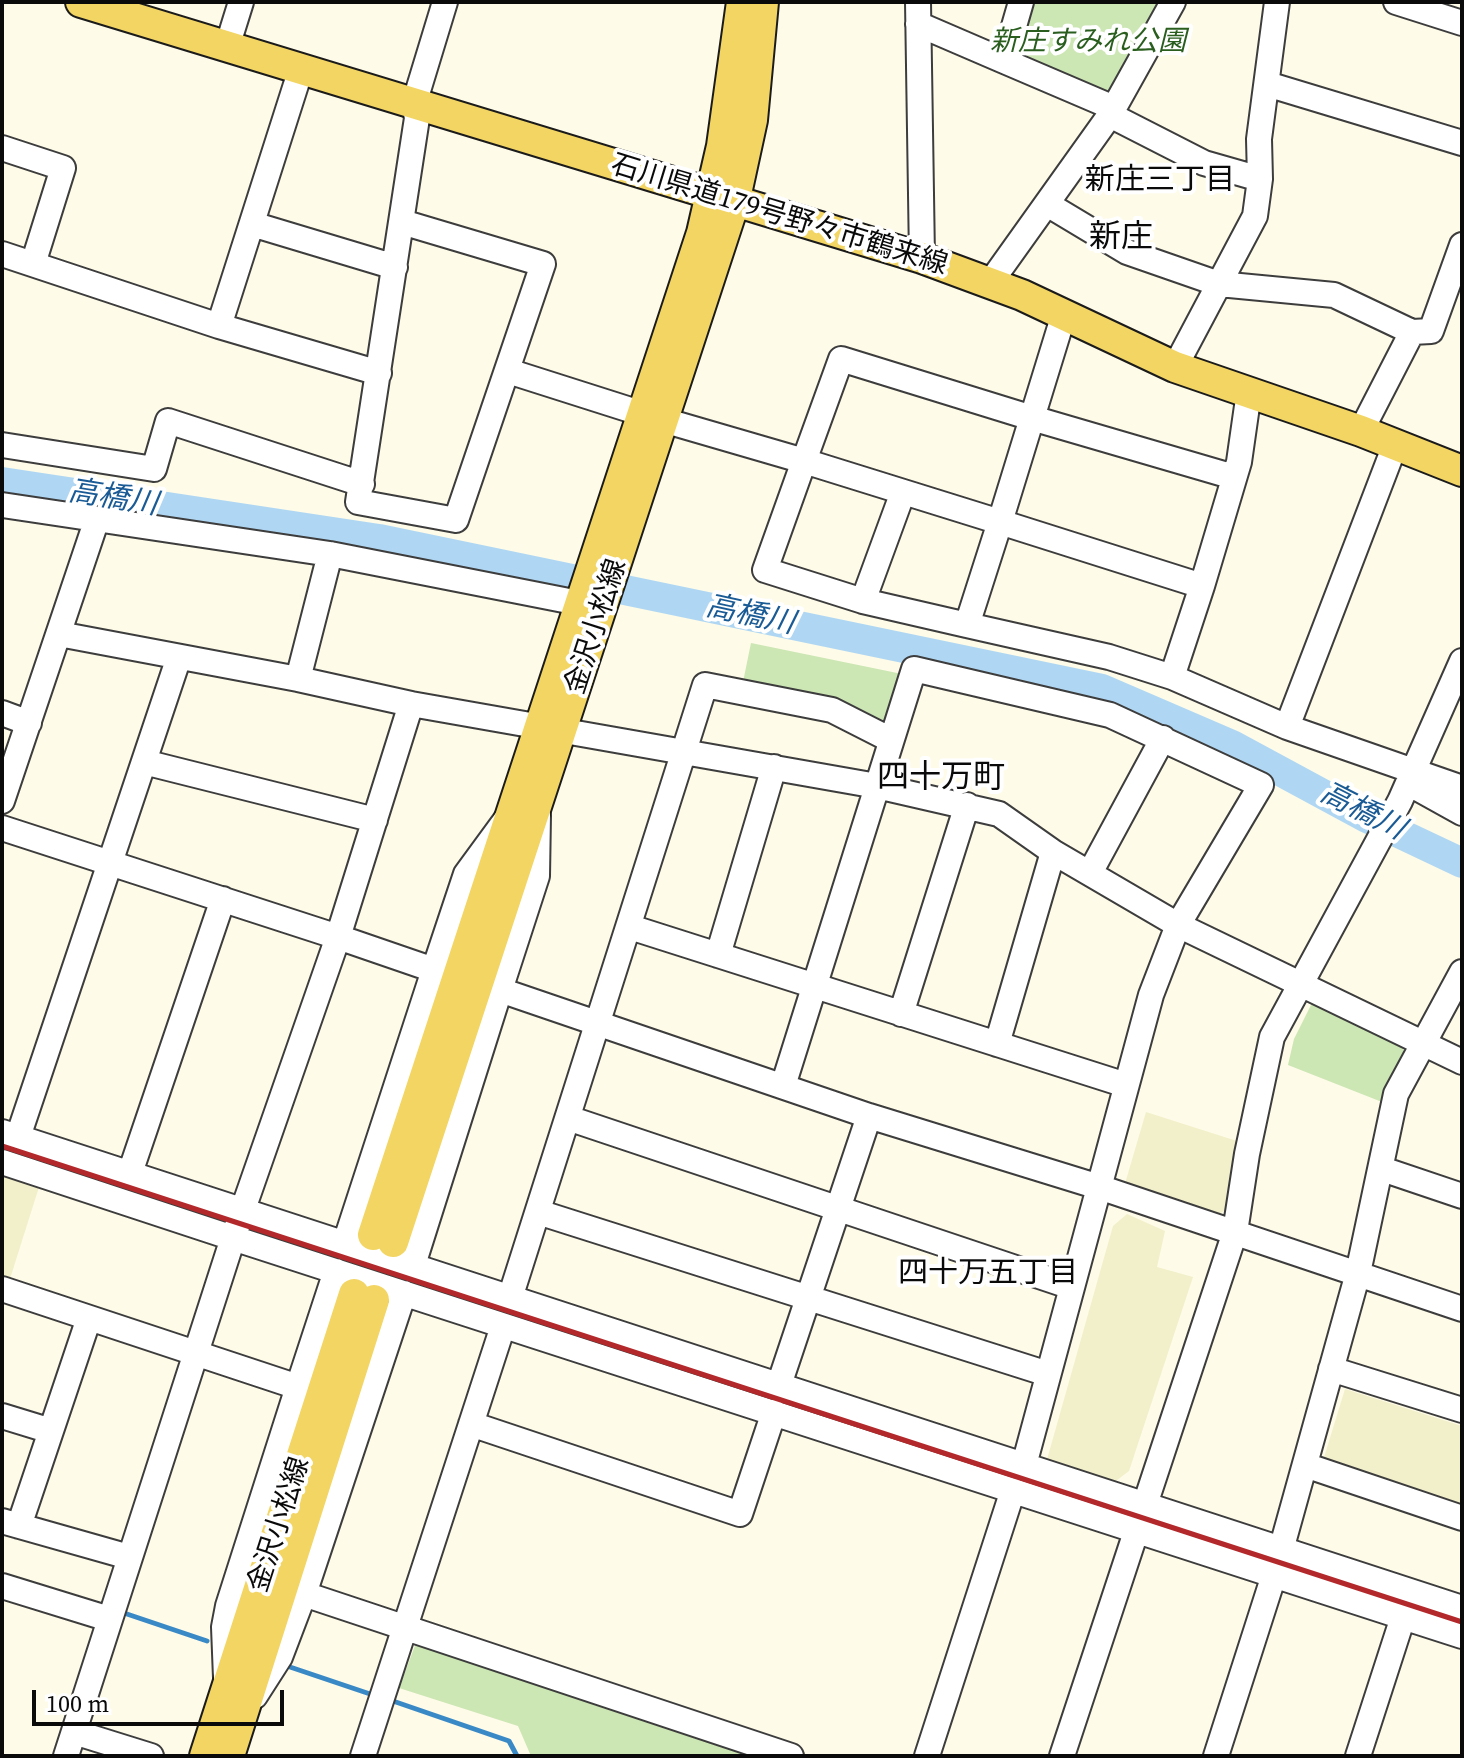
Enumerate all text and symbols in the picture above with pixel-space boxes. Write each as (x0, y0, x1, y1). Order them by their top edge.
park label: 新庄すみれ公園 (990, 26, 1186, 60)
street label: 石川県道179号野々市鶴来線 (607, 149, 951, 283)
district label: 新庄三丁目 (1085, 163, 1235, 199)
district label: 新庄 (1089, 220, 1153, 258)
water label: 高橋川 (66, 474, 160, 524)
street label: 金沢小松線 (559, 555, 635, 699)
water label: 高橋川 (702, 589, 798, 643)
district label: 四十万町 (877, 760, 1005, 798)
water label: 高橋川 (1314, 776, 1410, 848)
district label: 四十万五丁目 (898, 1256, 1078, 1292)
street label: 金沢小松線 (242, 1453, 318, 1597)
scale bar (36, 1674, 288, 1724)
text: 100 m (46, 1687, 109, 1720)

